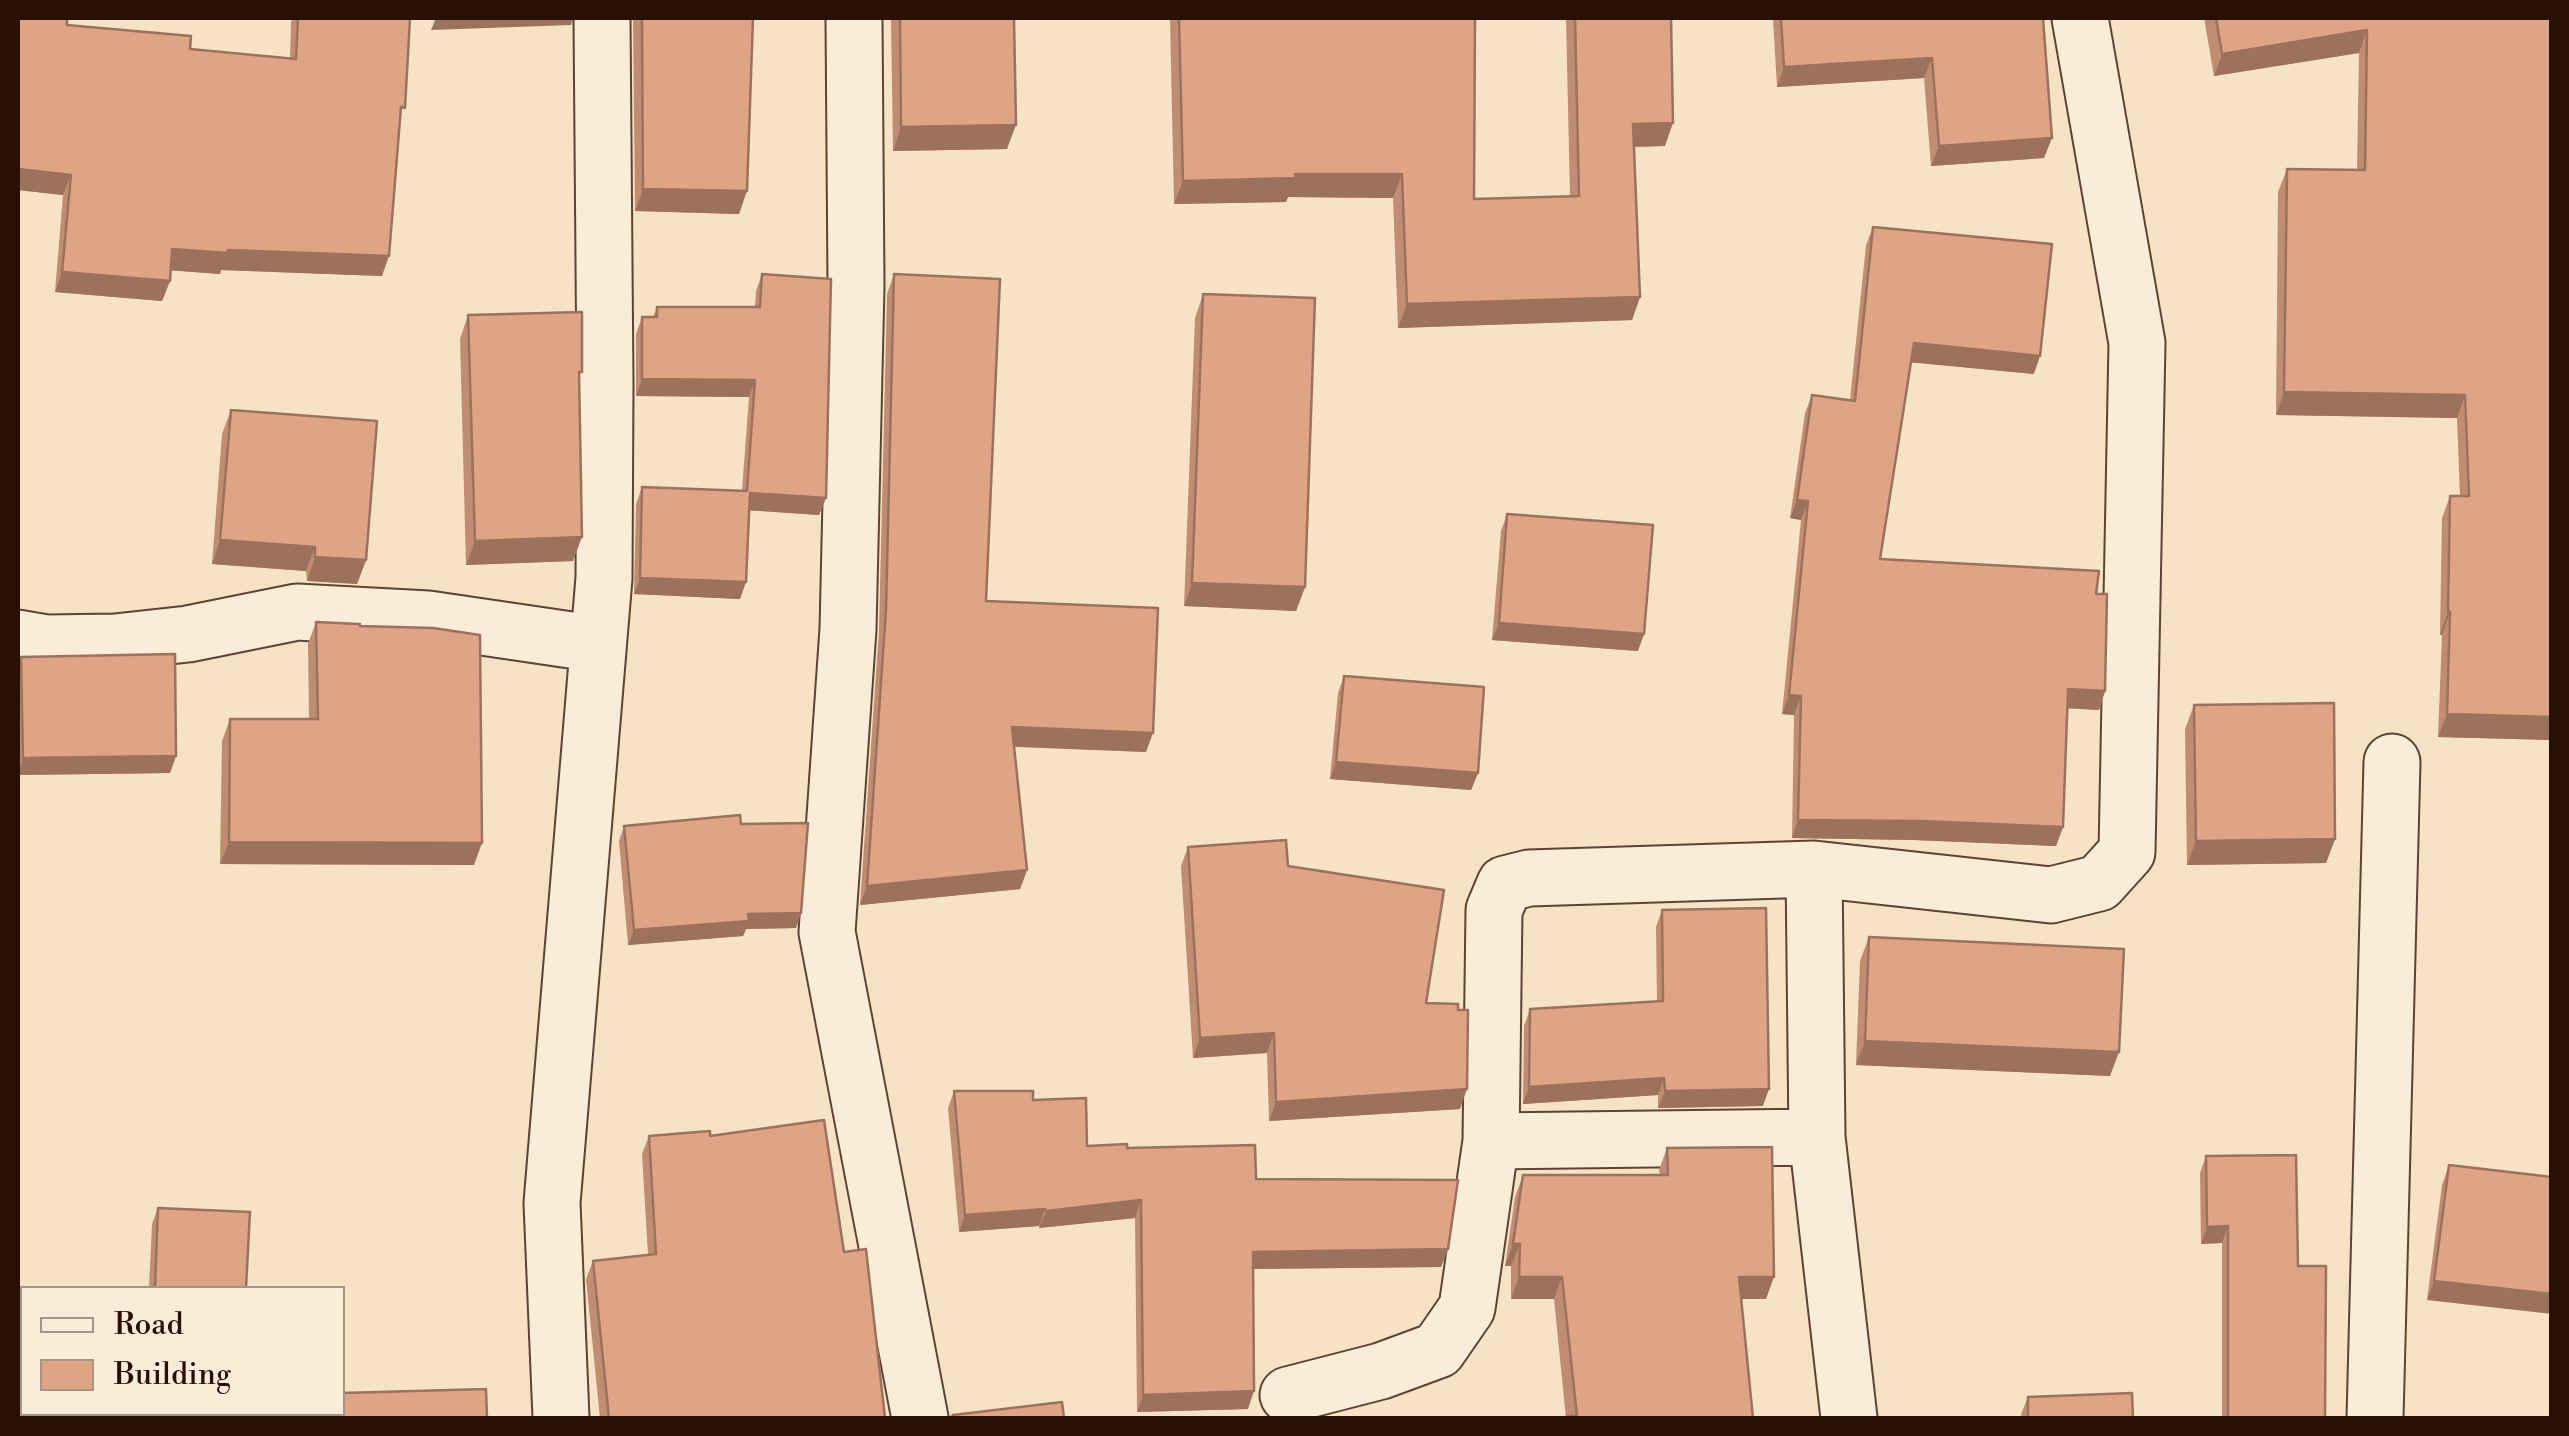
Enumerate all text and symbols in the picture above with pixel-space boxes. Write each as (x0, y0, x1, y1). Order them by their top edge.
legend (20, 1286, 345, 1416)
text: Road (114, 1306, 184, 1344)
text: Building (114, 1356, 231, 1394)

